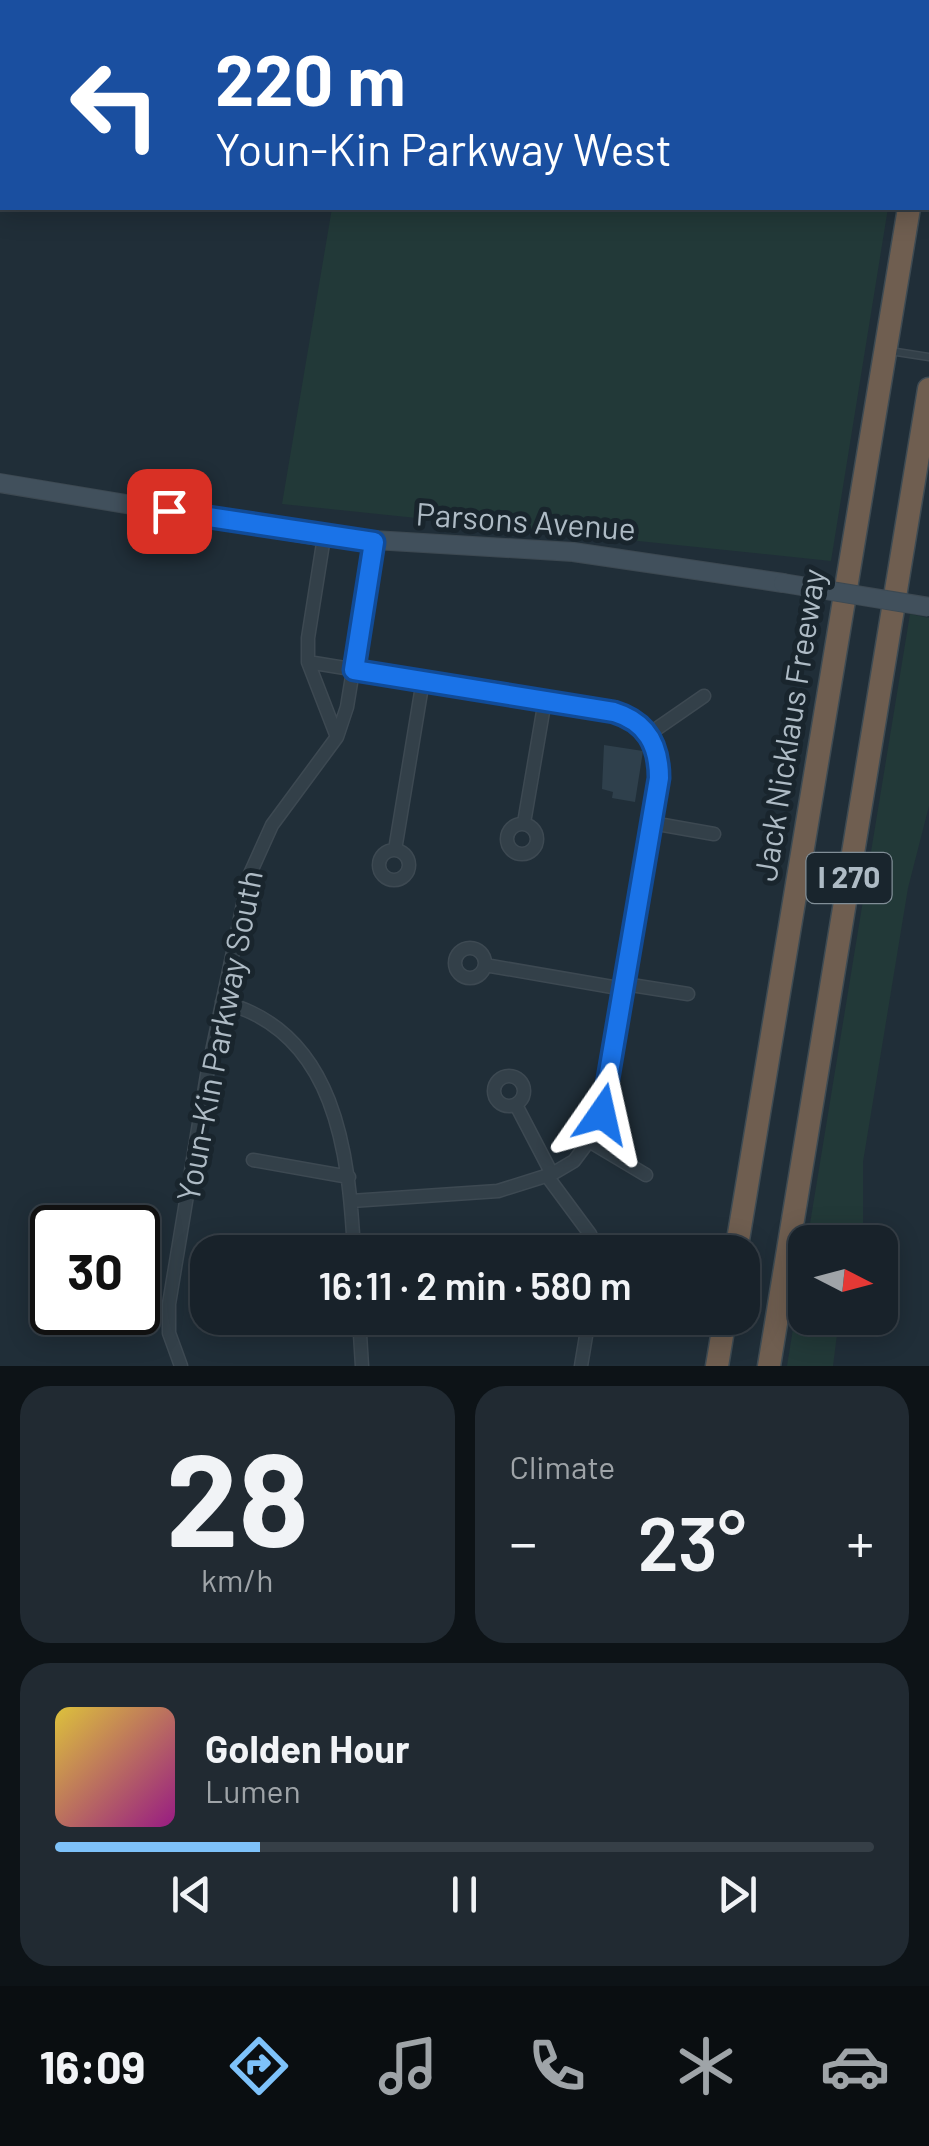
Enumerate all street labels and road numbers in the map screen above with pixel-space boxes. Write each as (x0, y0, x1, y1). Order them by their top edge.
street label: Parsons Avenue (415, 493, 637, 547)
street label: Jack Nicklaus Freeway (745, 566, 832, 884)
road number: I 270 (806, 853, 892, 903)
street label: Youn-Kin Parkway South (167, 867, 269, 1205)

